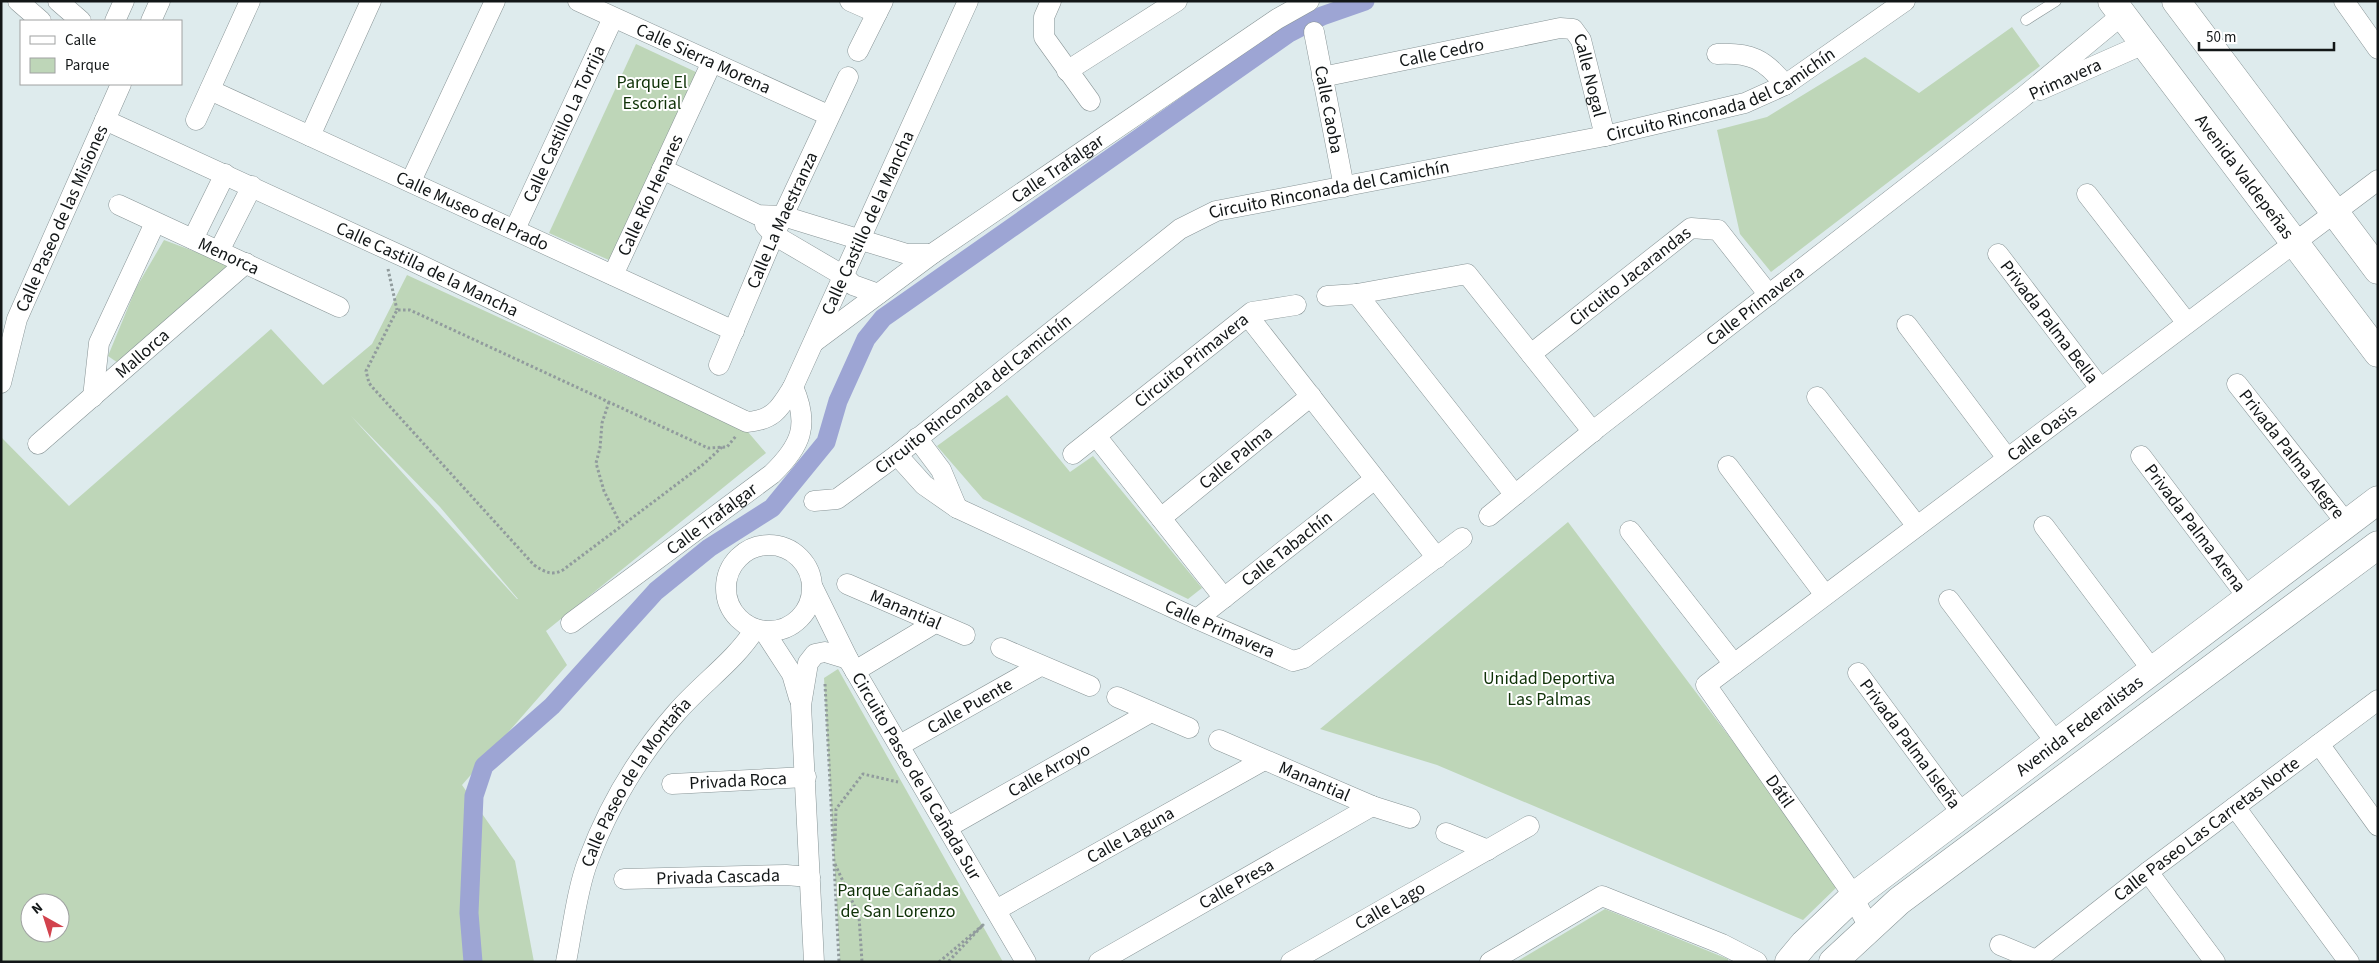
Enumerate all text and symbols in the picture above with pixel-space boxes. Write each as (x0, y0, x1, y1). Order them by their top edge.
street label: Calle Sierra Morena (632, 17, 775, 100)
legend (20, 20, 182, 85)
scale bar (2199, 20, 2334, 52)
text: 50 m (2206, 27, 2236, 48)
street label: Calle Nogal (1567, 28, 1612, 120)
text: Calle (65, 30, 96, 51)
street label: Calle Cedro (1397, 32, 1486, 74)
street label: Calle Castillo La Torrija (517, 41, 612, 207)
street label: Circuito Rinconada del Camichín (1604, 42, 1840, 148)
street label: Primavera (2025, 52, 2105, 107)
text: Parque (65, 55, 109, 76)
street label: Calle Caoba (1308, 64, 1349, 156)
park label: Parque El Escorial (617, 70, 687, 116)
street label: Avenida Valdepeñas (2189, 109, 2300, 245)
street label: Calle Paseo de las Misiones (10, 121, 114, 316)
street label: Calle Castillo de la Mancha (815, 127, 921, 319)
street label: Calle Trafalgar (1006, 128, 1110, 210)
street label: Calle Río Henares (612, 131, 690, 260)
street label: Calle La Maestranza (741, 148, 824, 293)
street label: Circuito Rinconada del Camichín (1204, 154, 1451, 226)
street label: Calle Museo del Prado (392, 165, 553, 257)
street label: Calle Castilla de la Mancha (332, 216, 522, 323)
street label: Circuito Jacarandas (1564, 221, 1696, 332)
street label: Menorca (194, 231, 263, 281)
street label: Privada Palma Bella (1994, 255, 2104, 389)
street label: Calle Primavera (1701, 260, 1809, 352)
street label: Circuito Primavera (1129, 307, 1254, 414)
street label: Circuito Rinconada del Camichín (870, 309, 1077, 480)
street label: Mallorca (110, 323, 175, 384)
street label: Privada Palma Alegre (2233, 384, 2350, 524)
street label: Calle Oasis (2002, 399, 2082, 468)
street label: Calle Palma (1194, 420, 1278, 495)
street label: Privada Palma Arena (2138, 459, 2252, 598)
street label: Calle Trafalgar (661, 477, 763, 561)
street label: Calle Tabachín (1236, 505, 1338, 593)
street label: Manantial (866, 583, 945, 636)
street label: Calle Primavera (1161, 594, 1279, 665)
park label: Unidad Deportiva Las Palmas (1483, 666, 1615, 712)
street label: Circuito Paseo de la Cañada Sur (845, 668, 988, 886)
street label: Avenida Federalistas (2011, 670, 2148, 783)
street label: Calle Puente (923, 672, 1017, 740)
street label: Privada Palma Isleña (1853, 674, 1966, 814)
street label: Calle Paseo de la Montaña (575, 692, 697, 871)
street label: Calle Arroyo (1003, 737, 1095, 804)
street label: Calle Paseo Las Carretas Norte (2108, 751, 2305, 908)
street label: Manantial (1275, 755, 1354, 808)
street label: Privada Roca (689, 766, 787, 796)
street label: Dátil (1759, 770, 1800, 813)
street label: Calle Laguna (1082, 801, 1179, 870)
street label: Calle Presa (1194, 853, 1279, 915)
street label: Privada Cascada (656, 863, 780, 891)
street label: Calle Lago (1350, 876, 1430, 936)
park label: Parque Cañadas de San Lorenzo (837, 878, 959, 924)
north arrow (20, 893, 70, 943)
text: N (28, 898, 47, 919)

